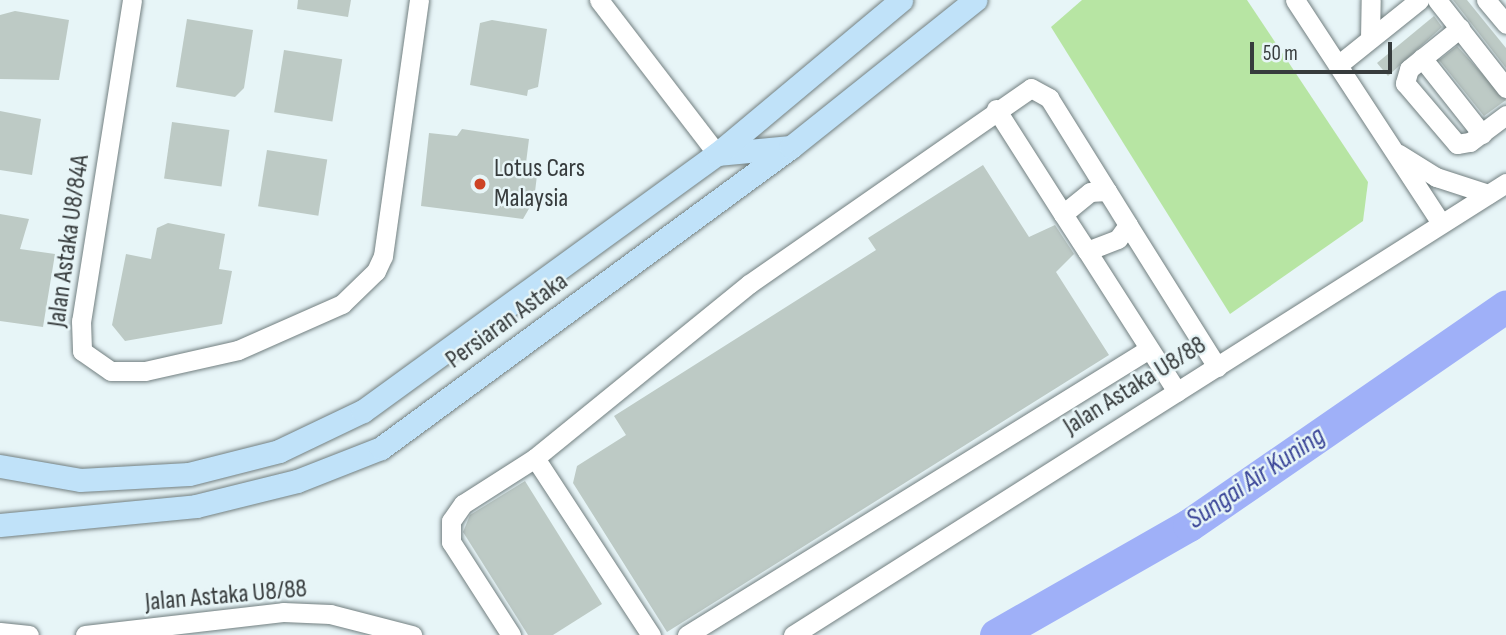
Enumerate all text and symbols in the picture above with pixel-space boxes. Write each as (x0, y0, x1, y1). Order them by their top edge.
scale bar (1254, 28, 1396, 72)
text: 50 m (1263, 41, 1298, 66)
street label: Jalan Astaka U8/84A (41, 153, 97, 329)
place label: Lotus Cars Malaysia (494, 153, 585, 214)
marker: Lotus Cars Malaysia (472, 176, 488, 192)
street label: Persiaran Astaka (440, 266, 574, 376)
street label: Jalan Astaka U8/88 (1058, 330, 1212, 442)
water label: Sungai Air Kuning (1180, 419, 1332, 537)
street label: Jalan Astaka U8/88 (144, 573, 308, 619)

